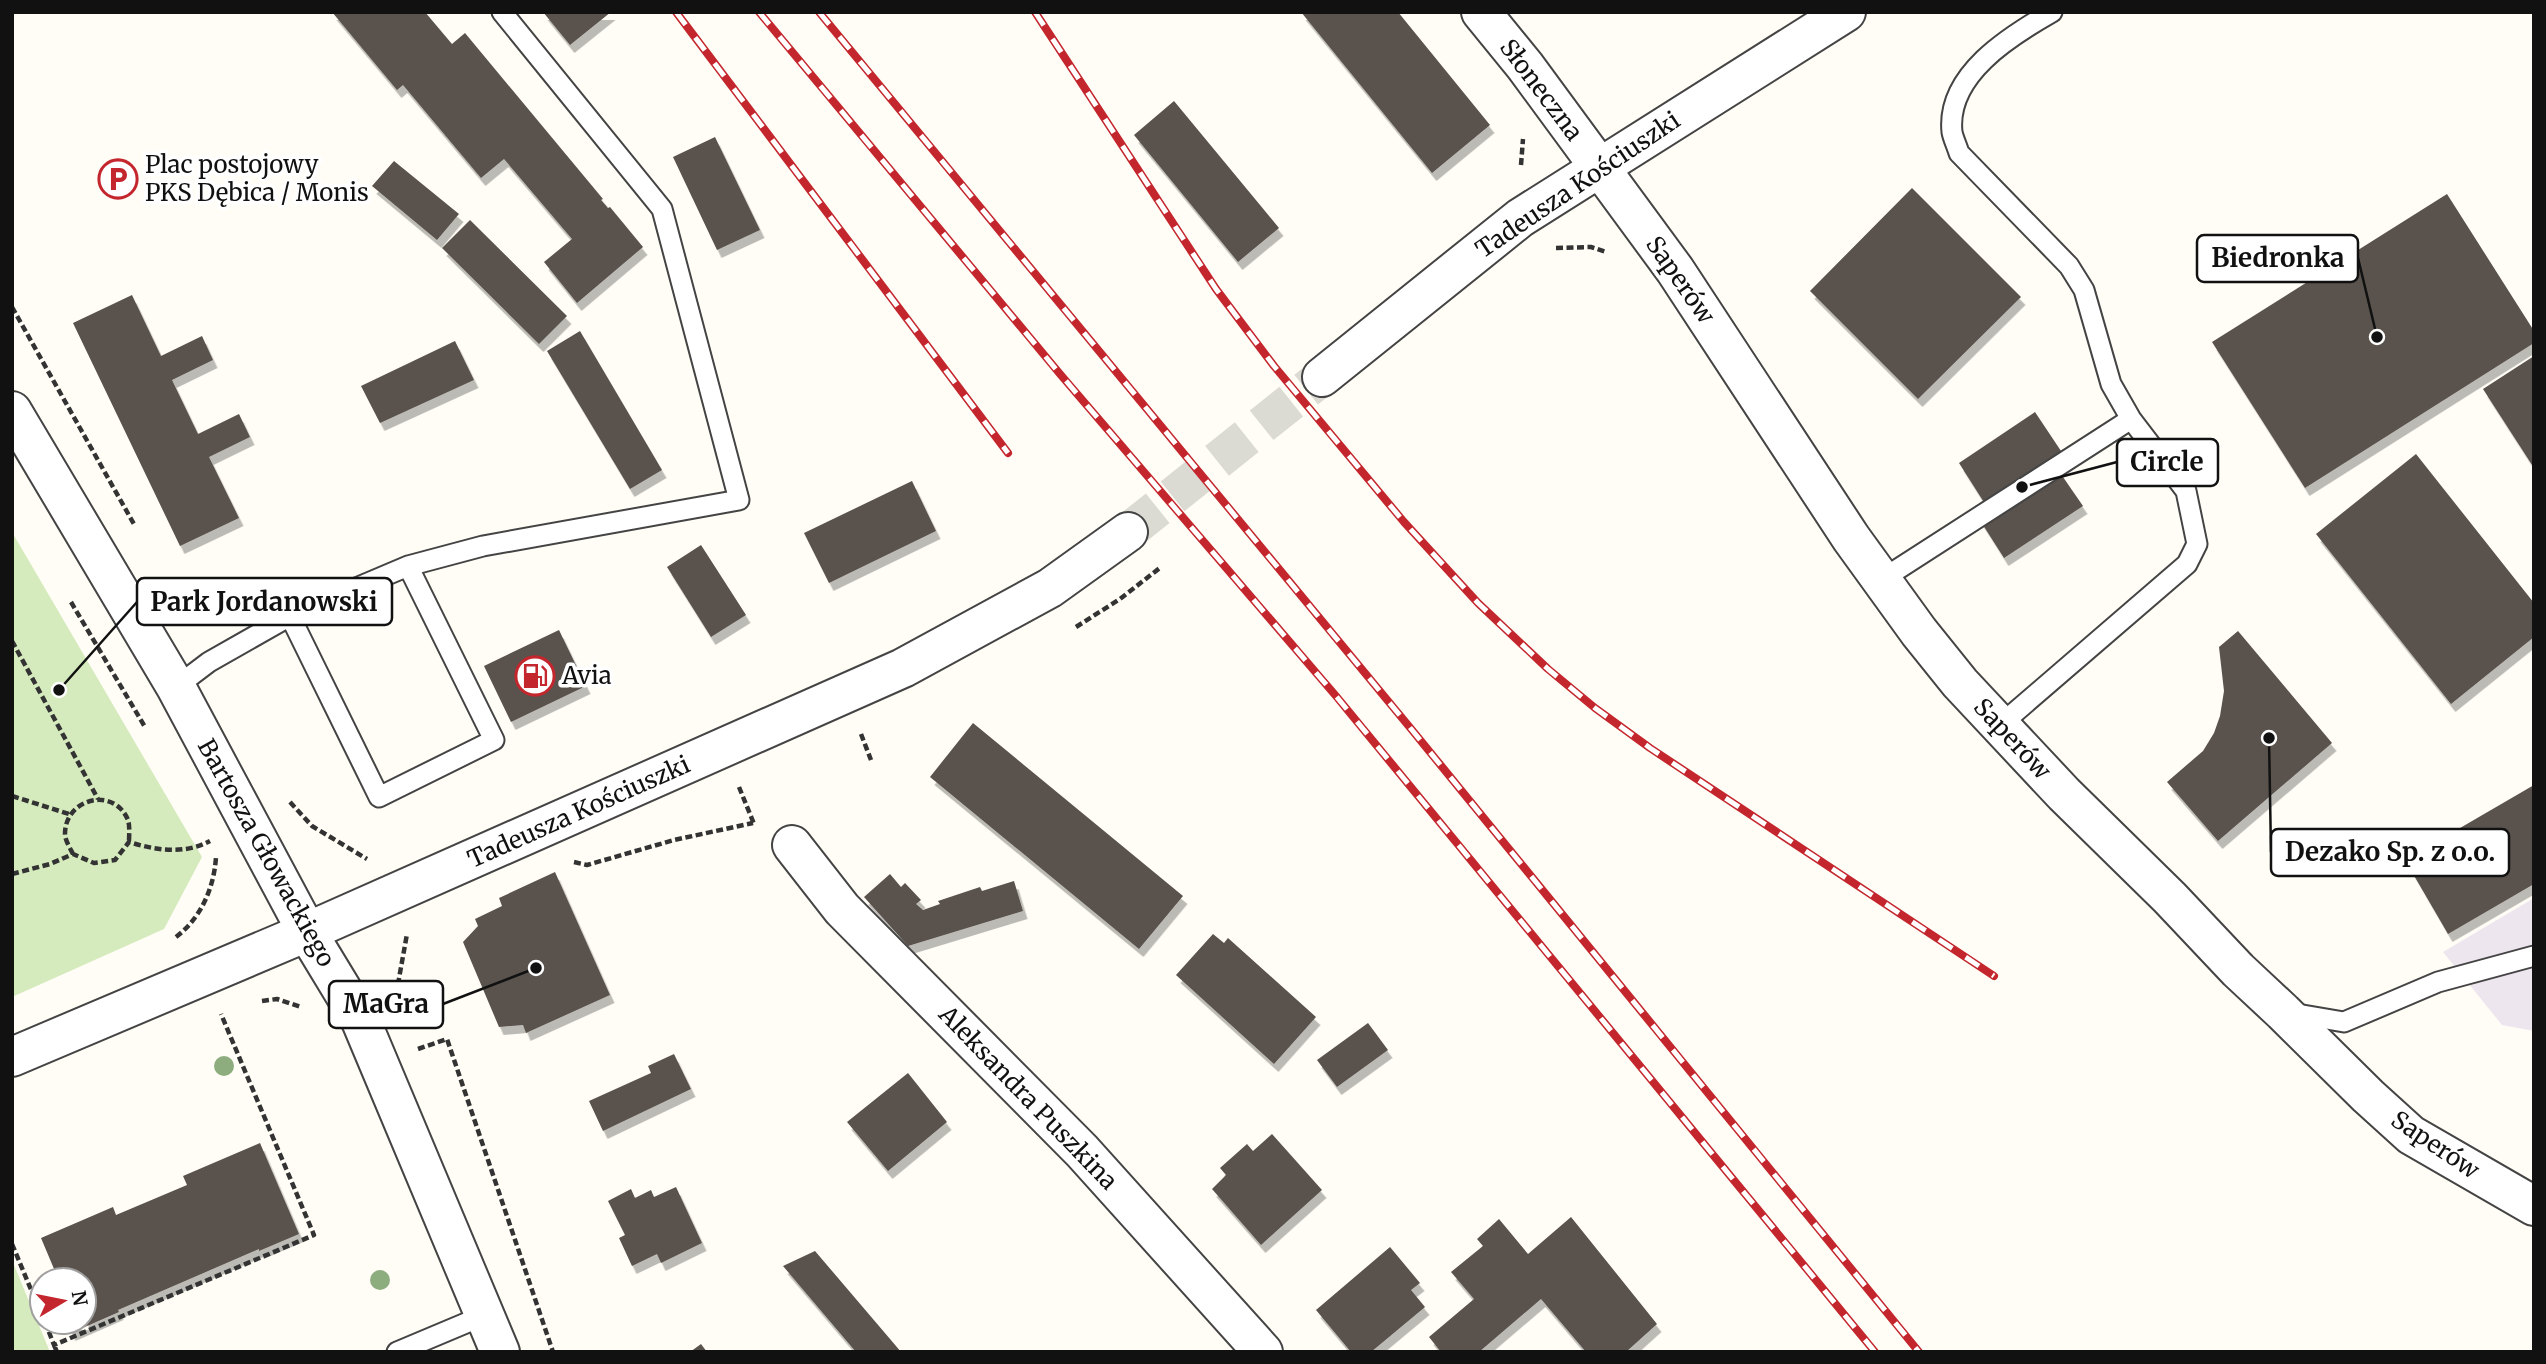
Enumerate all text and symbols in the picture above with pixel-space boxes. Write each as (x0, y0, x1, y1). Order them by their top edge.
street label: Słoneczna (1493, 33, 1590, 147)
street label: Tadeusza Kościuszki (1470, 104, 1686, 265)
place label: Plac postojowy PKS Dębica / Monis (145, 149, 369, 208)
parking icon: Plac postojowy PKS Dębica / Monis (97, 158, 139, 200)
street label: Saperów (1639, 230, 1722, 330)
callout: Biedronka (2197, 235, 2358, 282)
text: Biedronka (2211, 241, 2345, 274)
callout: Circle (2117, 439, 2218, 486)
text: Circle (2131, 445, 2203, 478)
callout: Park Jordanowski (137, 578, 392, 625)
text: Park Jordanowski (150, 585, 378, 618)
fuel station icon: Avia (514, 655, 556, 697)
place label: Avia (561, 660, 612, 691)
street label: Saperów (1967, 692, 2058, 786)
street label: Bartosza Głowackiego (191, 733, 342, 972)
street label: Tadeusza Kościuszki (463, 748, 695, 875)
callout: Dezako Sp. z o.o. (2271, 829, 2509, 876)
text: Dezako Sp. z o.o. (2285, 835, 2495, 868)
callout: MaGra (329, 981, 443, 1028)
text: MaGra (343, 987, 429, 1020)
street label: Aleksandra Puszkina (932, 998, 1124, 1196)
street label: Saperów (2385, 1104, 2486, 1186)
north arrow (28, 1266, 98, 1336)
text: N (67, 1289, 93, 1308)

